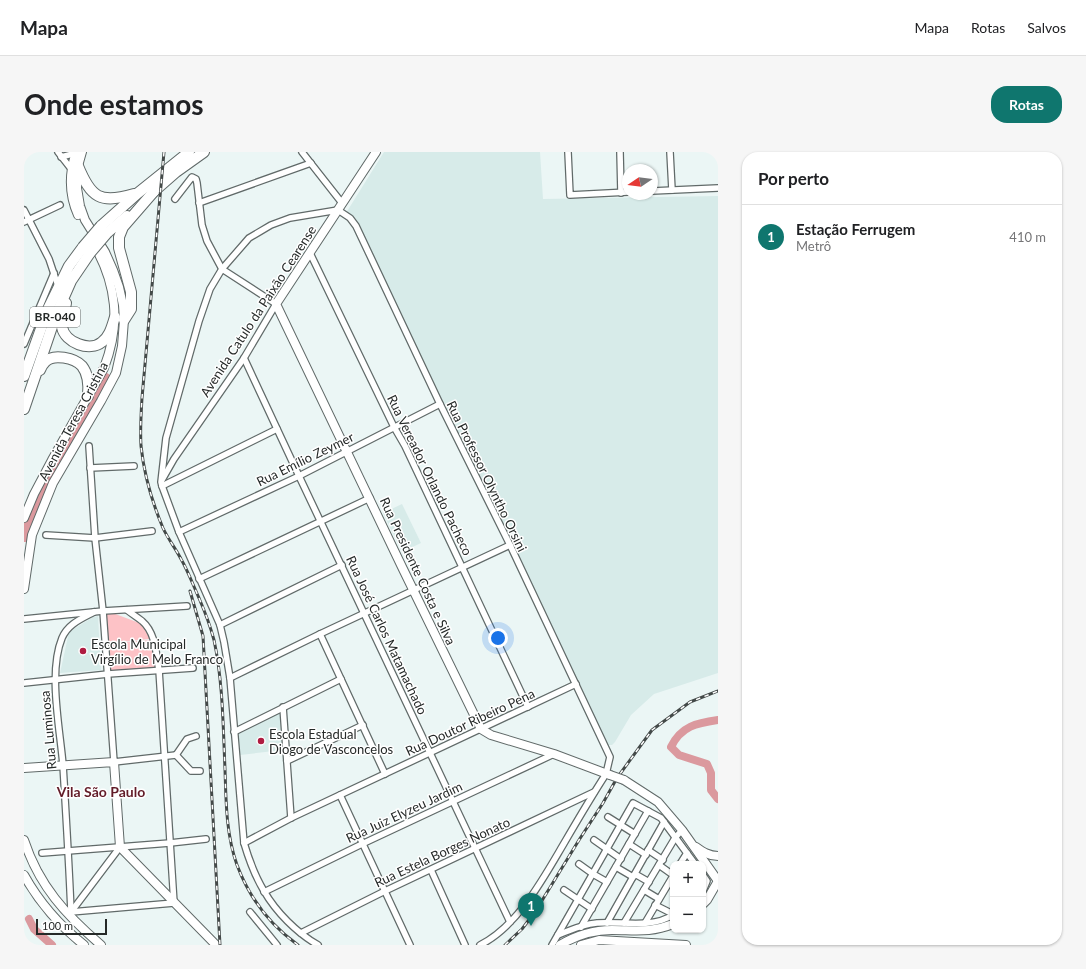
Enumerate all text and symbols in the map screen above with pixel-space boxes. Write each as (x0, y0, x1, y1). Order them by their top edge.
text: Mapa (20, 16, 68, 39)
text: Mapa (914, 19, 949, 36)
text: Rotas (971, 19, 1005, 36)
text: Salvos (1027, 19, 1066, 36)
button: Rotas (991, 86, 1062, 123)
text: Onde estamos (24, 87, 204, 121)
north arrow (622, 164, 658, 200)
text: Por perto (758, 168, 829, 189)
text: Estação Ferrugem (796, 220, 915, 238)
street label: Avenida Catulo da Paixão Cearense (197, 222, 319, 400)
text: 1 (767, 229, 775, 245)
text: 410 m (1009, 229, 1046, 245)
text: Metrô (796, 238, 831, 254)
road number: BR-040 (30, 307, 80, 327)
street label: Avenida Teresa Cristina (35, 359, 111, 483)
street label: Rua Vereador Orlando Pacheco (384, 392, 476, 558)
street label: Rua Professor Olyntho Orsini (443, 398, 531, 554)
street label: Rua Emílio Zeymer (254, 428, 357, 490)
street label: Rua Presidente Costa e Silva (377, 495, 459, 647)
street label: Rua José Carlos Matamachado (343, 553, 431, 717)
your location (488, 628, 508, 648)
place label: Escola Municipal Virgílio de Melo Franco (91, 636, 223, 667)
marker: Escola Municipal Virgílio de Melo Franco (78, 646, 88, 656)
street label: Rua Doutor Ribeiro Pena (403, 685, 537, 759)
street label: Rua Luminosa (37, 690, 59, 770)
place label: Escola Estadual Diogo de Vasconcelos (269, 726, 394, 757)
marker: Escola Estadual Diogo de Vasconcelos (256, 736, 266, 746)
street label: Rua Juiz Elyzeu Jardim (343, 778, 465, 846)
district label: Vila São Paulo (56, 783, 145, 800)
street label: Rua Estela Borges Nonato (372, 814, 512, 890)
map controls (670, 861, 706, 933)
button: + (670, 861, 706, 897)
pin: 1 (518, 893, 544, 926)
button: − (670, 897, 706, 933)
scale bar (36, 917, 107, 936)
text: 100 m (42, 919, 73, 932)

